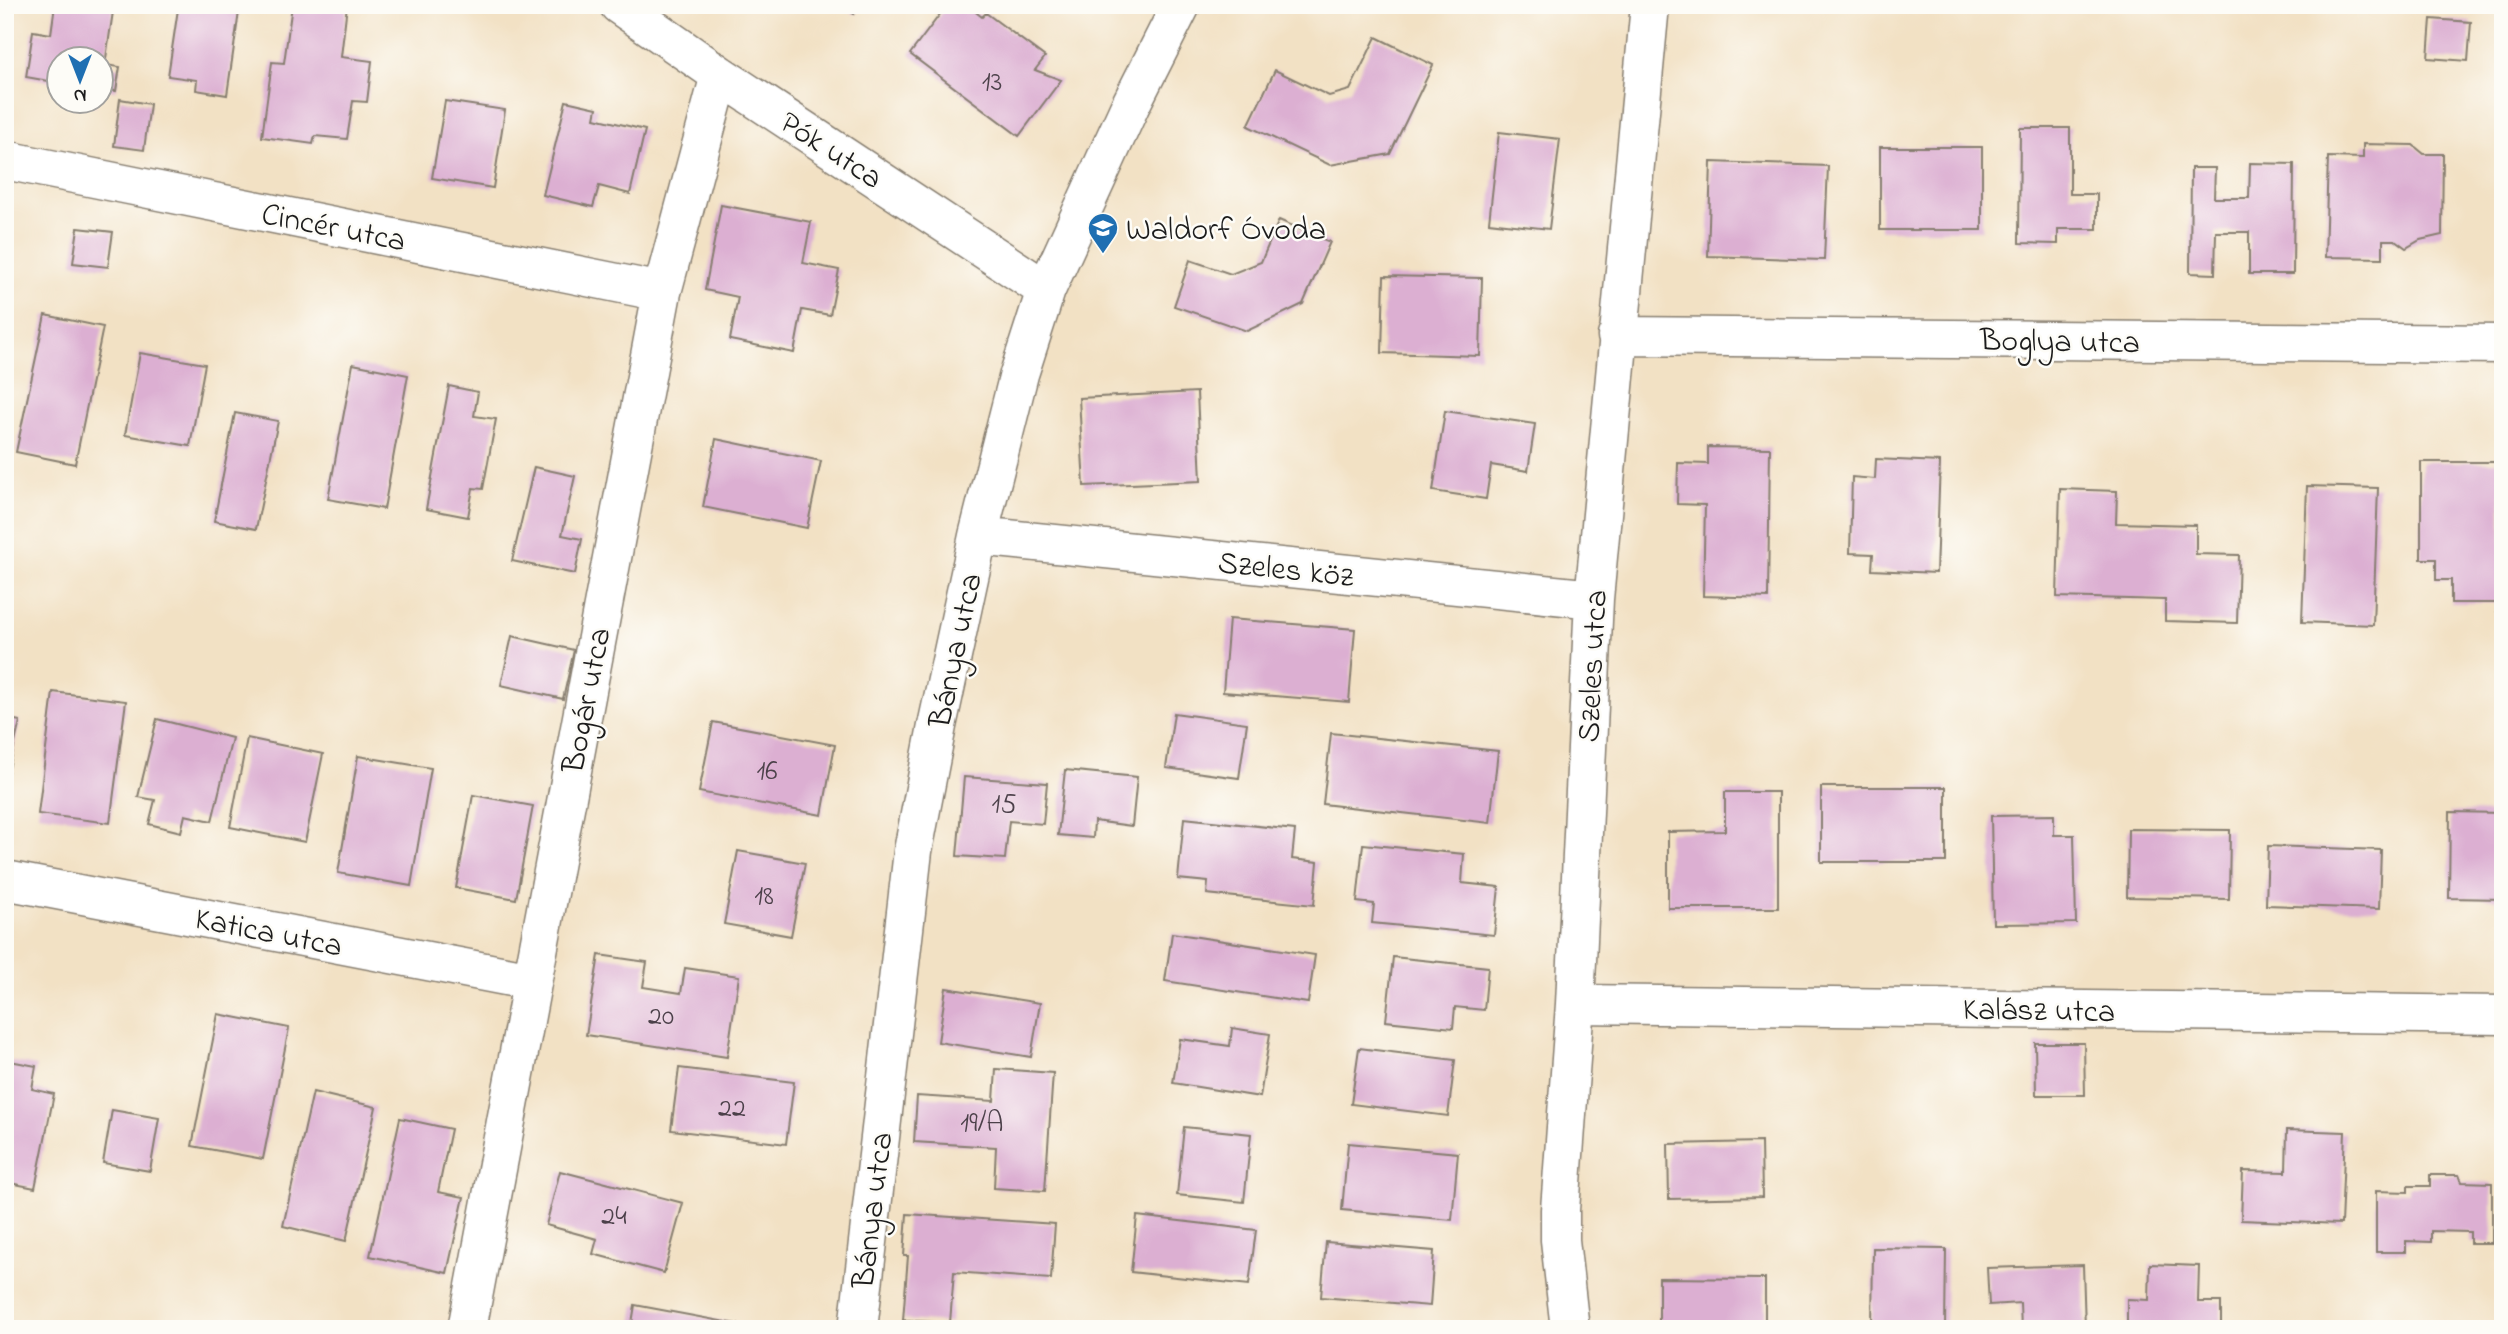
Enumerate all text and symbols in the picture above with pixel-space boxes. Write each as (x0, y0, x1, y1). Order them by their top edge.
north arrow (46, 46, 116, 116)
house number: 13 (982, 63, 1002, 104)
text: N (73, 81, 86, 108)
street label: Pók utca (769, 101, 891, 203)
street label: Cincér utca (257, 192, 409, 266)
place label: Waldorf Óvoda (1126, 208, 1326, 255)
school or university icon: Waldorf Óvoda (1086, 211, 1120, 255)
street label: Boglya utca (1978, 319, 2140, 368)
street label: Szeles köz (1215, 541, 1356, 602)
street label: Bánya utca (918, 569, 997, 733)
street label: Szeles utca (1567, 589, 1622, 744)
street label: Bogár utca (551, 624, 626, 778)
house number: 16 (756, 752, 778, 793)
house number: 15 (992, 785, 1016, 826)
house number: 18 (754, 877, 774, 918)
street label: Katica utca (191, 897, 346, 972)
street label: Kalász utca (1962, 988, 2116, 1037)
house number: 20 (648, 997, 674, 1038)
house number: 22 (718, 1089, 746, 1130)
house number: 19/A (960, 1104, 1004, 1145)
street label: Bánya utca (841, 1130, 907, 1292)
house number: 24 (601, 1197, 627, 1238)

